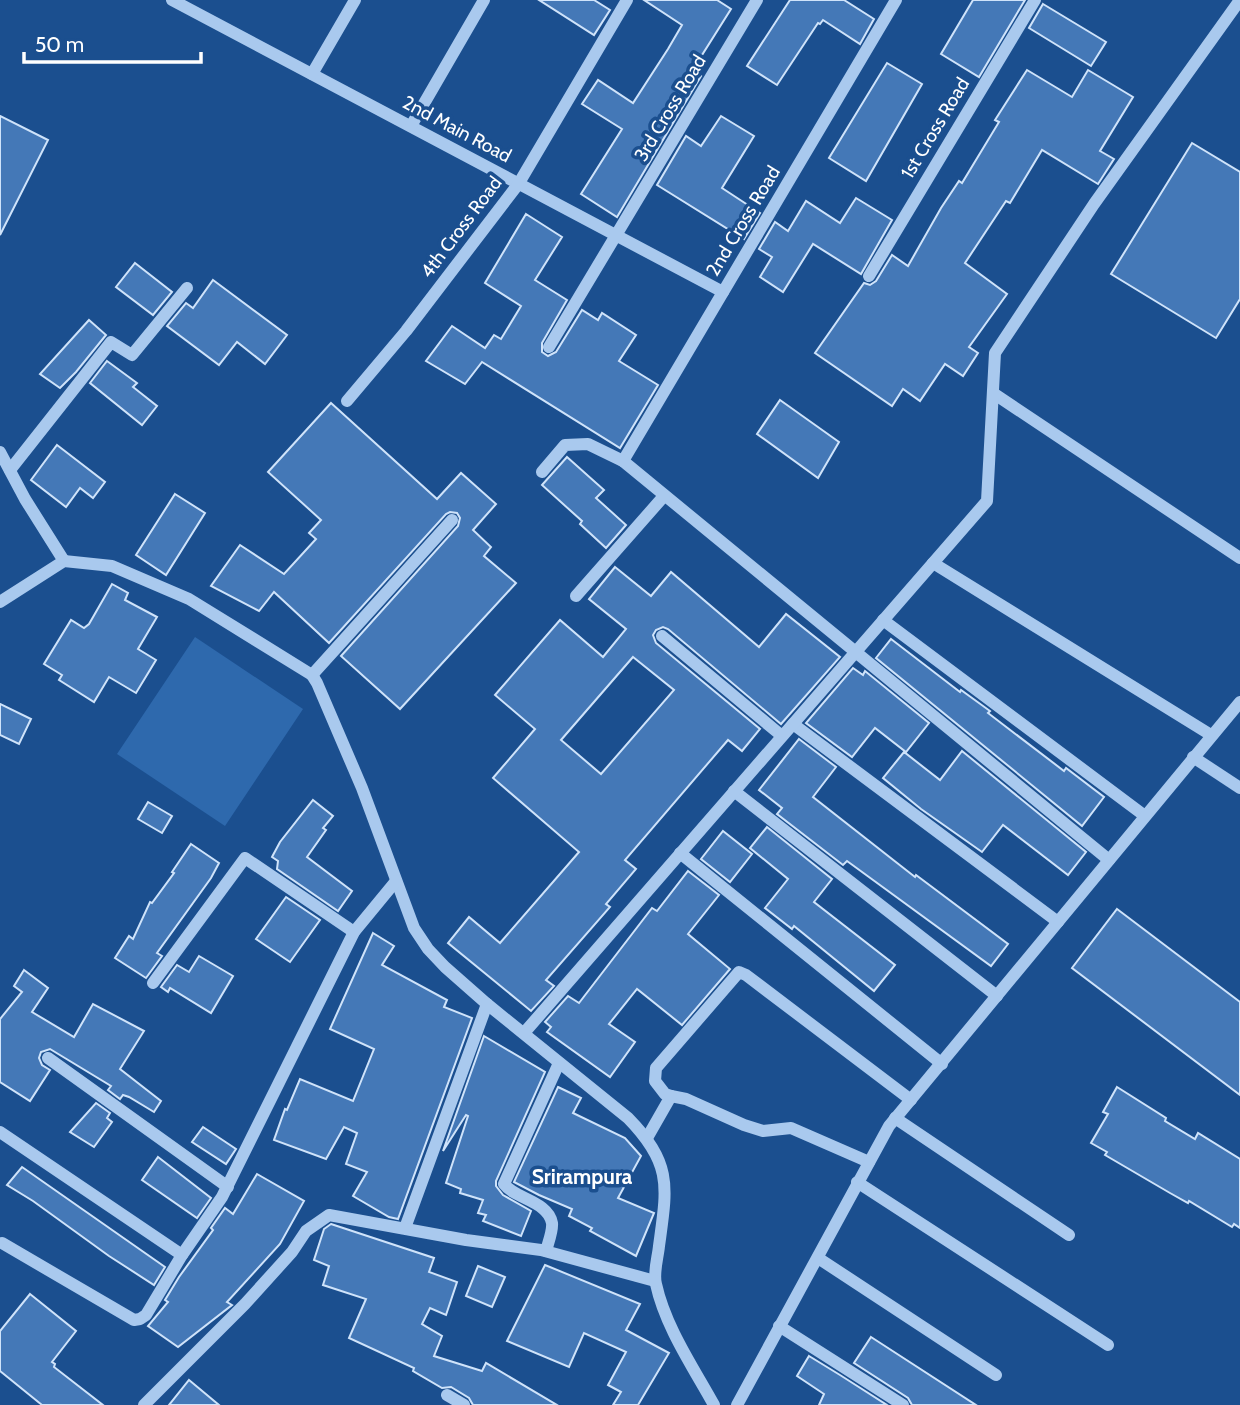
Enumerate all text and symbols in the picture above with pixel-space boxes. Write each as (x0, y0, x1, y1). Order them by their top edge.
scale bar (24, 21, 201, 65)
text: 50 m (35, 32, 84, 57)
street label: 3rd Cross Road (629, 51, 711, 165)
street label: 1st Cross Road (896, 73, 974, 183)
street label: 2nd Main Road (399, 91, 515, 167)
street label: 2nd Cross Road (701, 162, 785, 280)
street label: 4th Cross Road (415, 172, 507, 282)
district label: Srirampura (532, 1164, 633, 1189)

